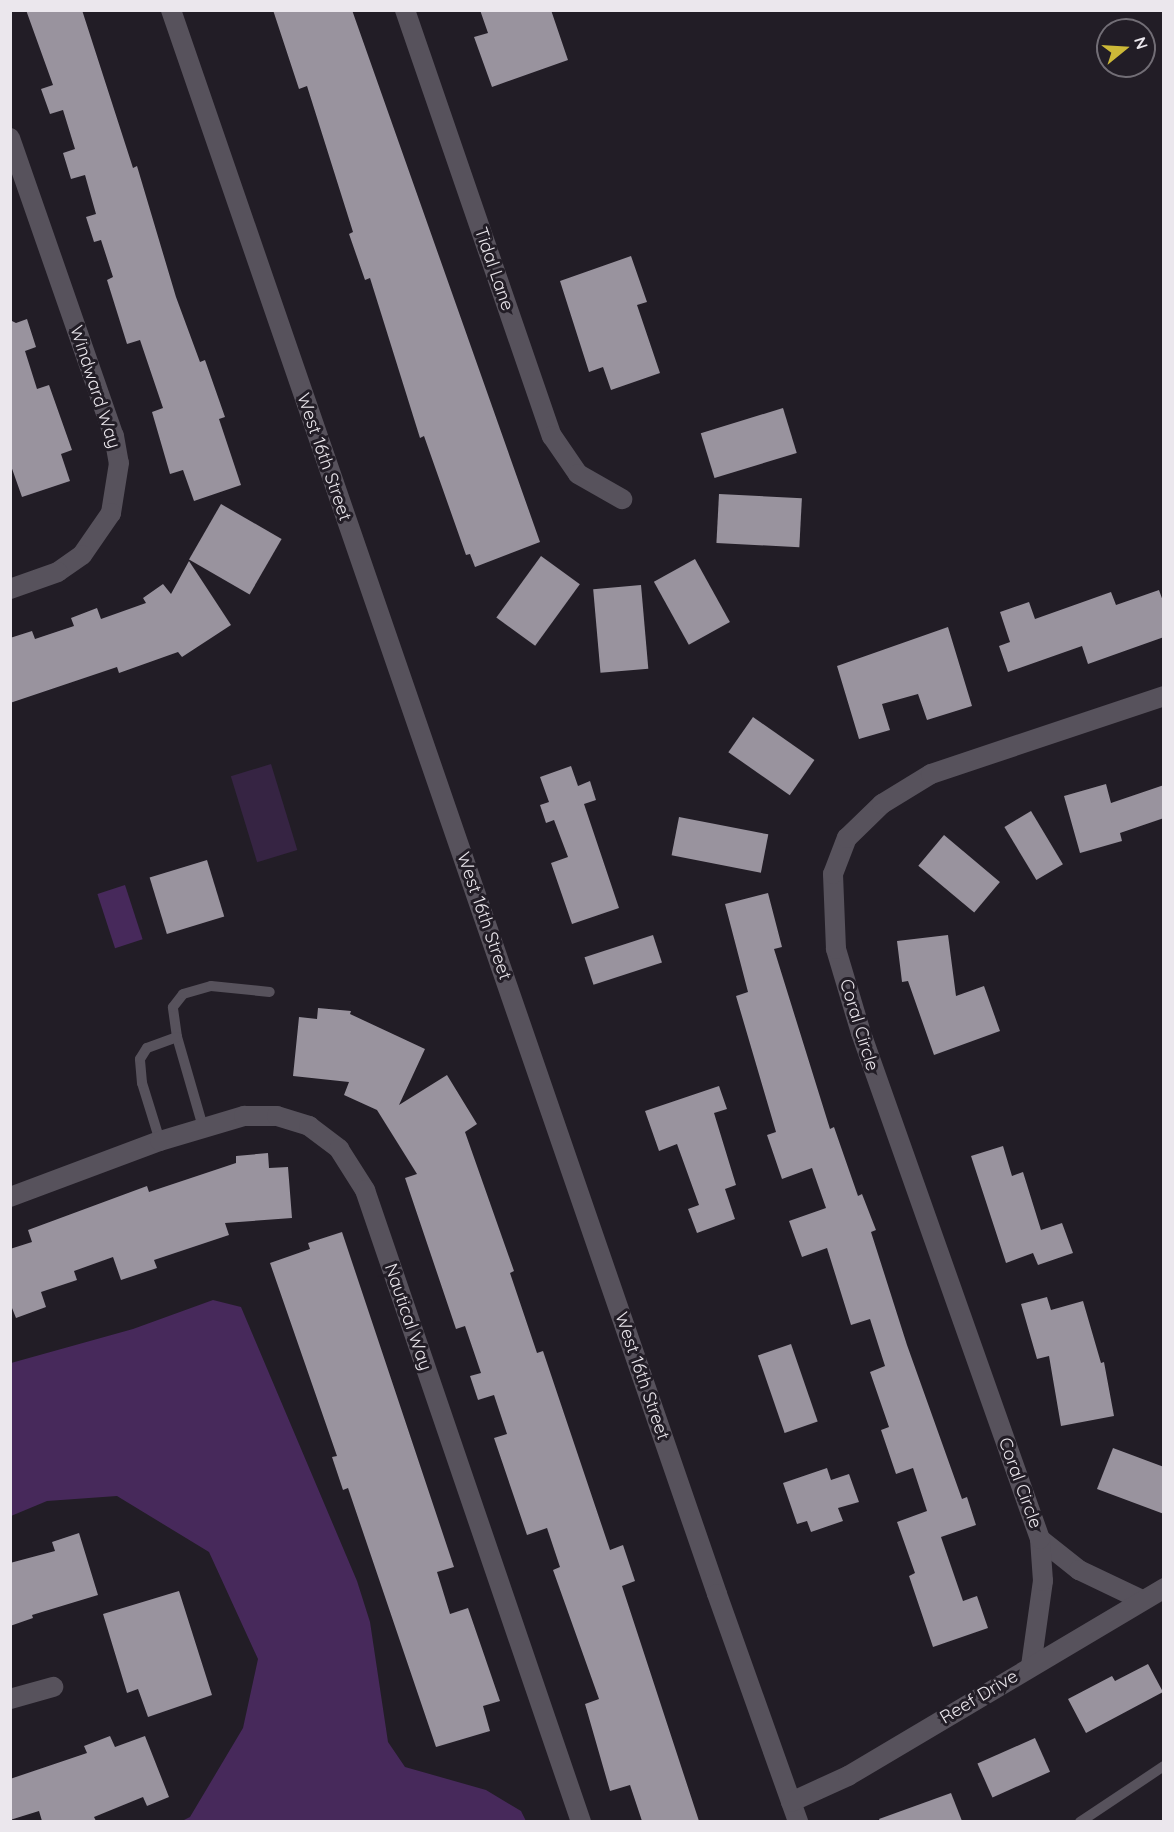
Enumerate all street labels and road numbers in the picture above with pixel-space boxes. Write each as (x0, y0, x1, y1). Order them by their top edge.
street label: Tidal Lane (470, 225, 518, 313)
street label: Windward Way (65, 323, 125, 451)
street label: West 16th Street (292, 390, 356, 524)
street label: West 16th Street (452, 849, 516, 983)
street label: Coral Circle (835, 976, 883, 1074)
street label: Nautical Way (380, 1261, 436, 1373)
street label: West 16th Street (610, 1309, 674, 1443)
street label: Coral Circle (994, 1435, 1046, 1531)
street label: Reef Drive (936, 1665, 1022, 1729)

